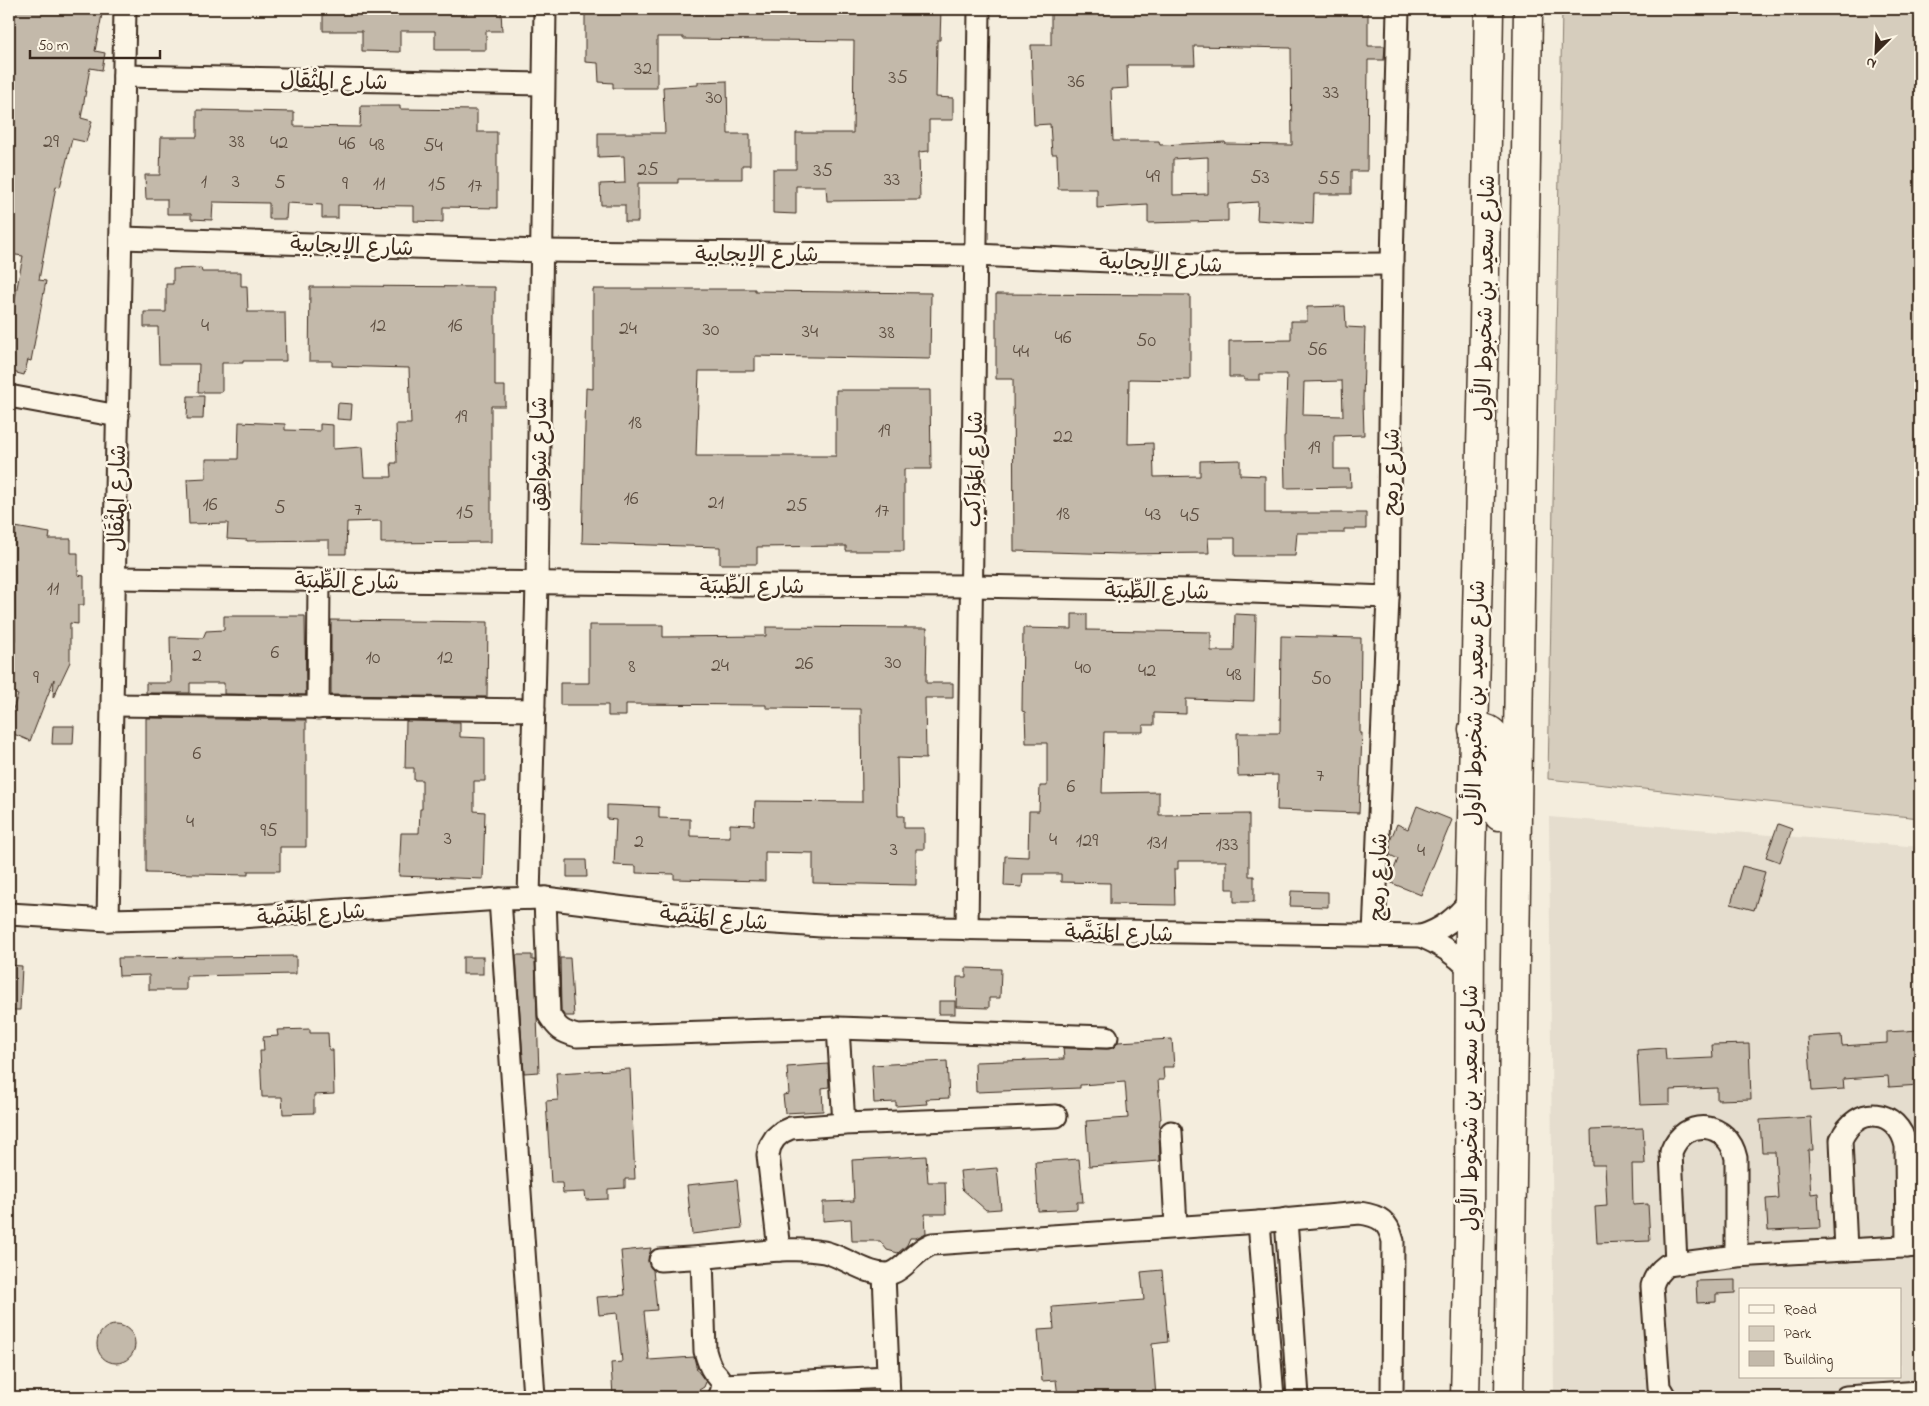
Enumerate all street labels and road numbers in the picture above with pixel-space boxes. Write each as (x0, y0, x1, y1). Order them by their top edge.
street label: شارع المِثْقَال (280, 66, 388, 100)
street label: شارع سعيد بن شخبوط الأول (1467, 175, 1505, 422)
street label: شارع الإيجابية (290, 230, 414, 266)
street label: شارع الإيجابية (695, 240, 819, 272)
street label: شارع الإيجابية (1099, 247, 1223, 283)
street label: شارع شواهق (525, 397, 557, 511)
street label: شارع المَوَاكِب (959, 411, 993, 527)
street label: شارع رمح (1376, 428, 1410, 516)
street label: شارع المِثْقَال (102, 444, 136, 552)
street label: شارع الطِّيبَة (294, 566, 400, 600)
street label: شارع الطِّيبَة (700, 572, 804, 604)
street label: شارع الطِّيبَة (1104, 576, 1210, 610)
street label: شارع سعيد بن شخبوط الأول (1457, 580, 1495, 827)
street label: شارع رمح (1362, 833, 1398, 922)
street label: شارع المَنَصَّة (256, 896, 366, 936)
street label: شارع المَنَصَّة (658, 899, 769, 941)
street label: شارع المَنَصَّة (1064, 918, 1173, 952)
street label: شارع سعيد بن شخبوط الأول (1454, 985, 1488, 1231)

